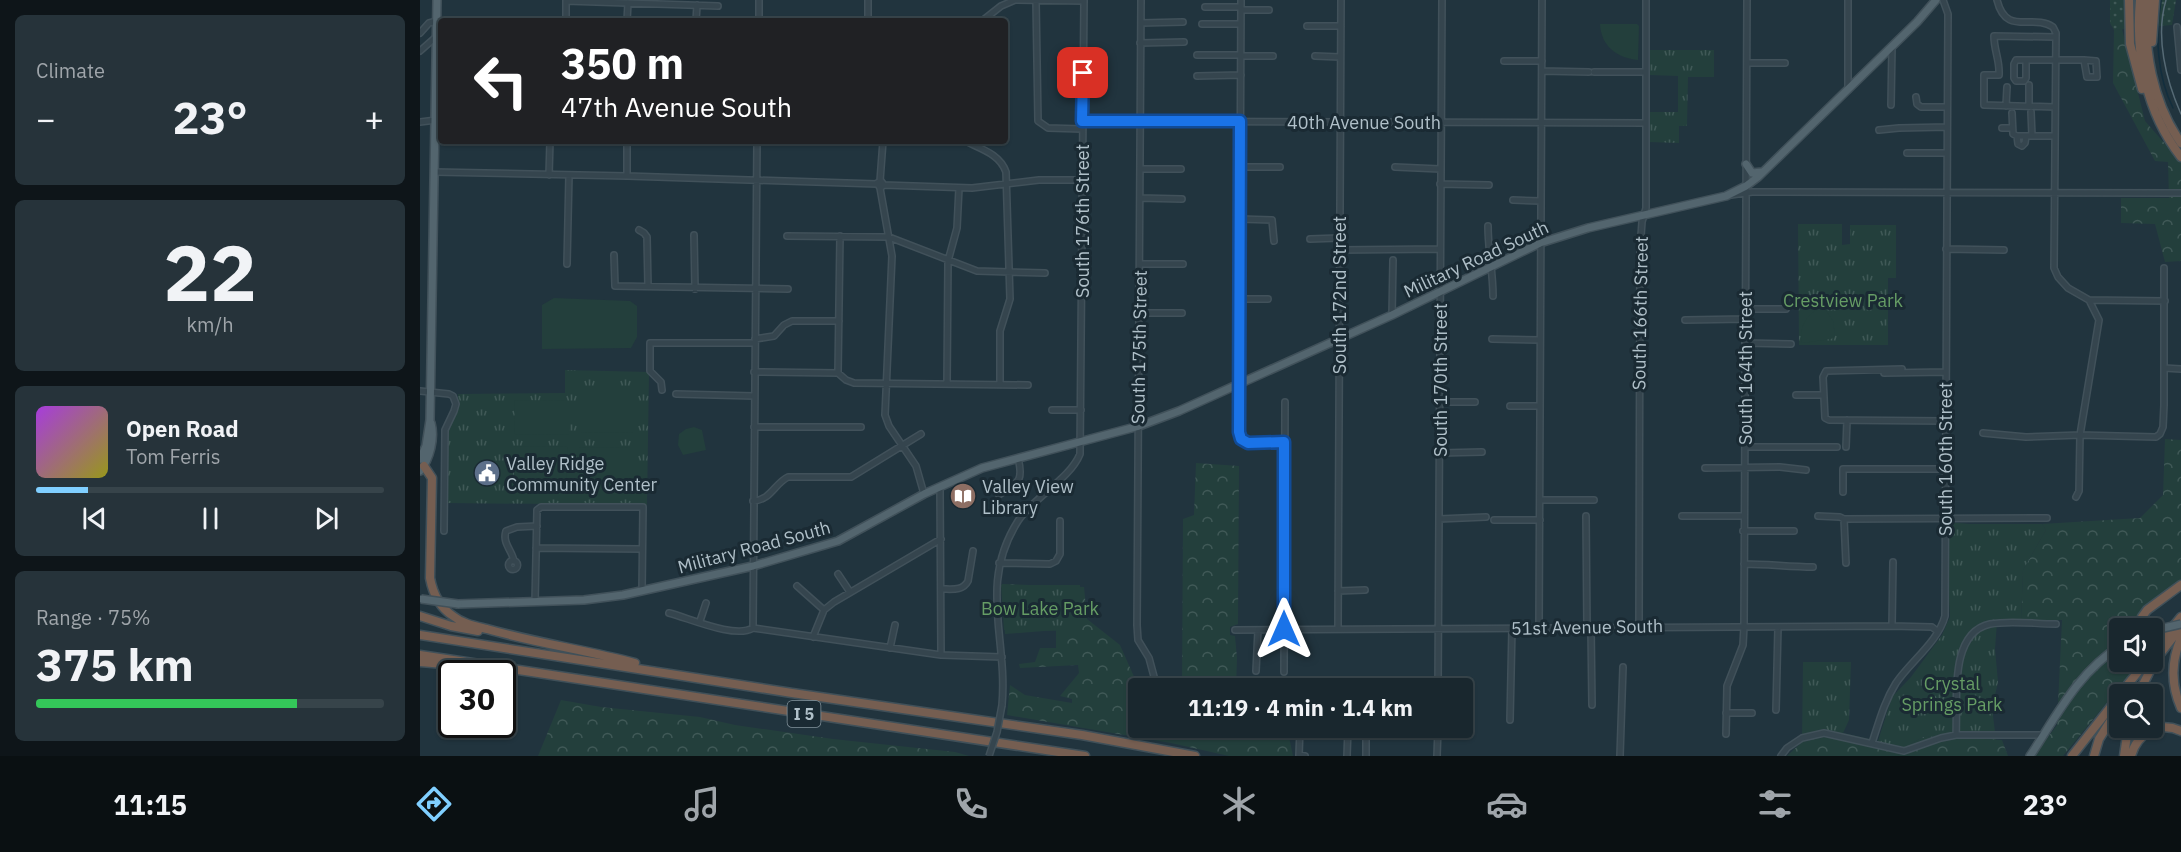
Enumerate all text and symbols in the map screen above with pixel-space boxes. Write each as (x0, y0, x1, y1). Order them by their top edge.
text: 350 m (561, 36, 684, 91)
icon: left (462, 42, 540, 120)
pin (1057, 47, 1108, 98)
icon: arrive (1066, 56, 1099, 89)
text: Climate (36, 57, 105, 84)
text: 23° (172, 88, 248, 146)
text: 47th Avenue South (561, 89, 792, 124)
text: − (36, 97, 56, 140)
text: + (364, 97, 384, 140)
street label: 40th Avenue South (1287, 111, 1441, 134)
street label: South 176th Street (1071, 144, 1094, 298)
street label: Military Road South (1400, 215, 1552, 303)
street label: South 172nd Street (1328, 216, 1351, 374)
text: 22 (163, 221, 257, 322)
street label: South 166th Street (1627, 236, 1653, 390)
street label: South 175th Street (1126, 270, 1152, 424)
park label: Crestview Park (1783, 289, 1904, 312)
street label: South 164th Street (1734, 291, 1757, 445)
street label: South 170th Street (1429, 303, 1452, 457)
text: km/h (186, 311, 234, 338)
street label: South 160th Street (1934, 382, 1957, 536)
text: Open Road (126, 414, 239, 443)
text: Tom Ferris (126, 443, 221, 470)
place label: Valley Ridge Community Center (506, 452, 658, 496)
public building icon: Valley Ridge Community Center (472, 458, 502, 488)
place label: Valley View Library (982, 475, 1074, 519)
library icon: Valley View Library (948, 481, 978, 511)
icon: previous (78, 502, 111, 535)
icon: pause (194, 502, 227, 535)
icon: next (310, 502, 343, 535)
street label: Military Road South (675, 516, 833, 578)
park label: Bow Lake Park (981, 597, 1100, 620)
position arrow (1252, 597, 1316, 661)
text: Range · 75% (36, 604, 151, 631)
street label: 51st Avenue South (1511, 614, 1663, 640)
map controls (2109, 618, 2163, 738)
button: sound (2109, 618, 2163, 672)
text: 375 km (36, 635, 194, 693)
speed limit sign: 30 (438, 660, 516, 738)
park label: Crystal Springs Park (1901, 672, 2003, 716)
button: search (2109, 684, 2163, 738)
text: 11:19 · 4 min · 1.4 km (1188, 693, 1413, 722)
road number: I 5 (788, 701, 820, 727)
icon: directions (413, 783, 455, 825)
icon: music (681, 783, 723, 825)
icon: phone (950, 783, 992, 825)
icon: climate (1218, 783, 1260, 825)
icon: car (1486, 783, 1528, 825)
icon: filters (1754, 783, 1796, 825)
text: 11:15 (113, 787, 187, 822)
text: 23° (2023, 787, 2068, 822)

